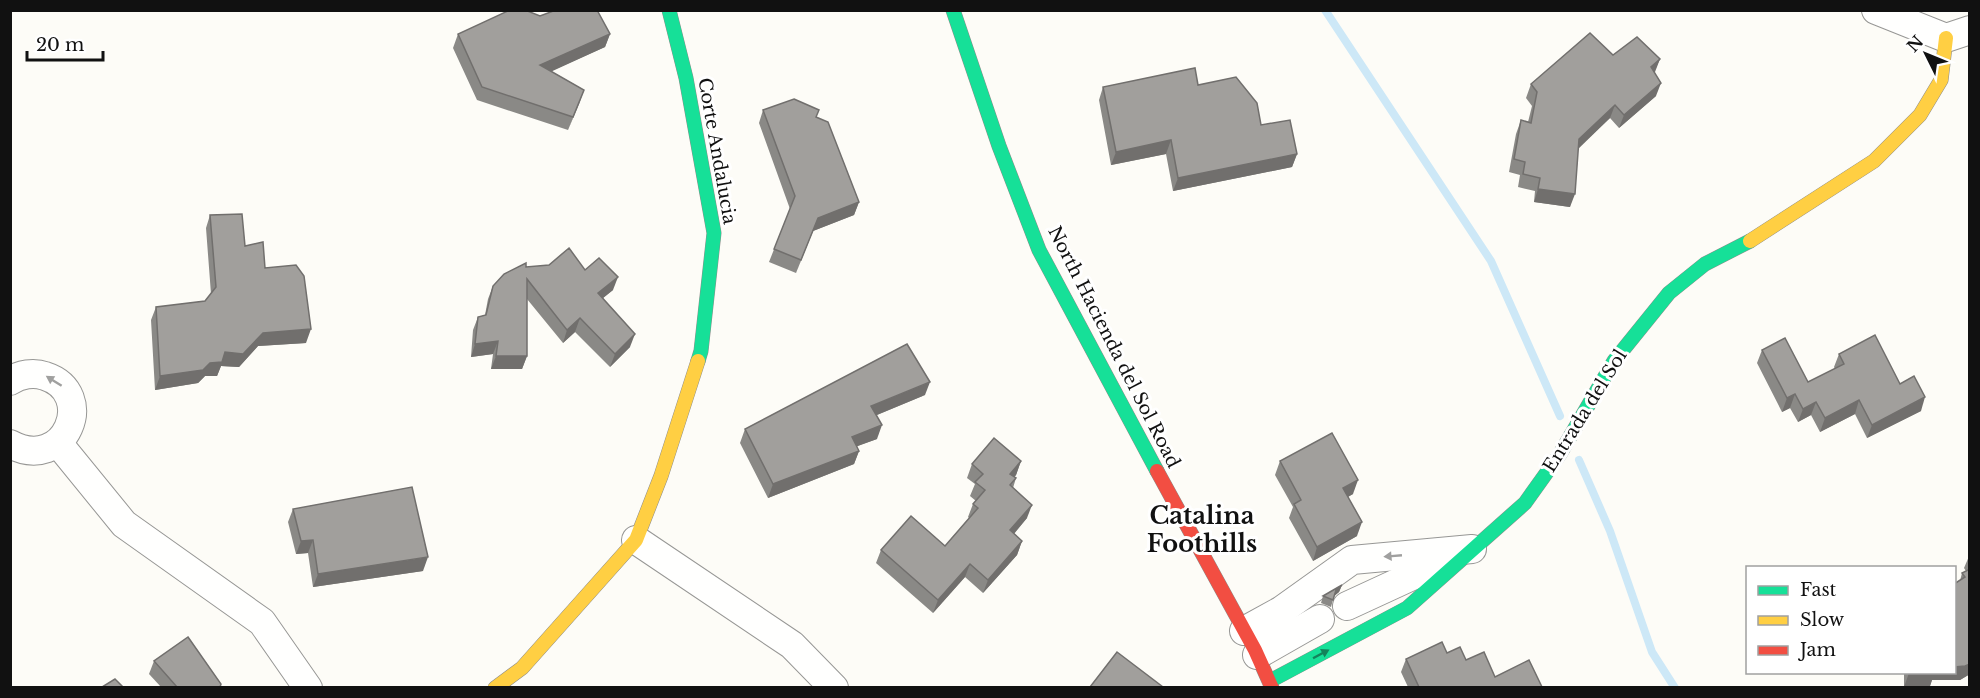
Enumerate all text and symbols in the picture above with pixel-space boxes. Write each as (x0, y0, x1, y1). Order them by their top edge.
scale bar (27, 24, 104, 62)
north arrow (1896, 24, 1956, 84)
text: N (1903, 31, 1927, 56)
text: 20 m (36, 34, 84, 56)
street label: Corte Andalucia (693, 76, 741, 226)
street label: North Hacienda del Sol Road (1043, 222, 1185, 472)
street label: Entrada del Sol (1538, 345, 1632, 476)
one-way arrow (46, 376, 63, 387)
district label: Catalina Foothills (1147, 501, 1257, 558)
one-way arrow (1384, 551, 1403, 561)
legend (1746, 566, 1956, 674)
text: Fast (1800, 579, 1837, 601)
text: Slow (1800, 609, 1845, 631)
text: Jam (1798, 639, 1836, 661)
one-way arrow (1313, 649, 1330, 659)

